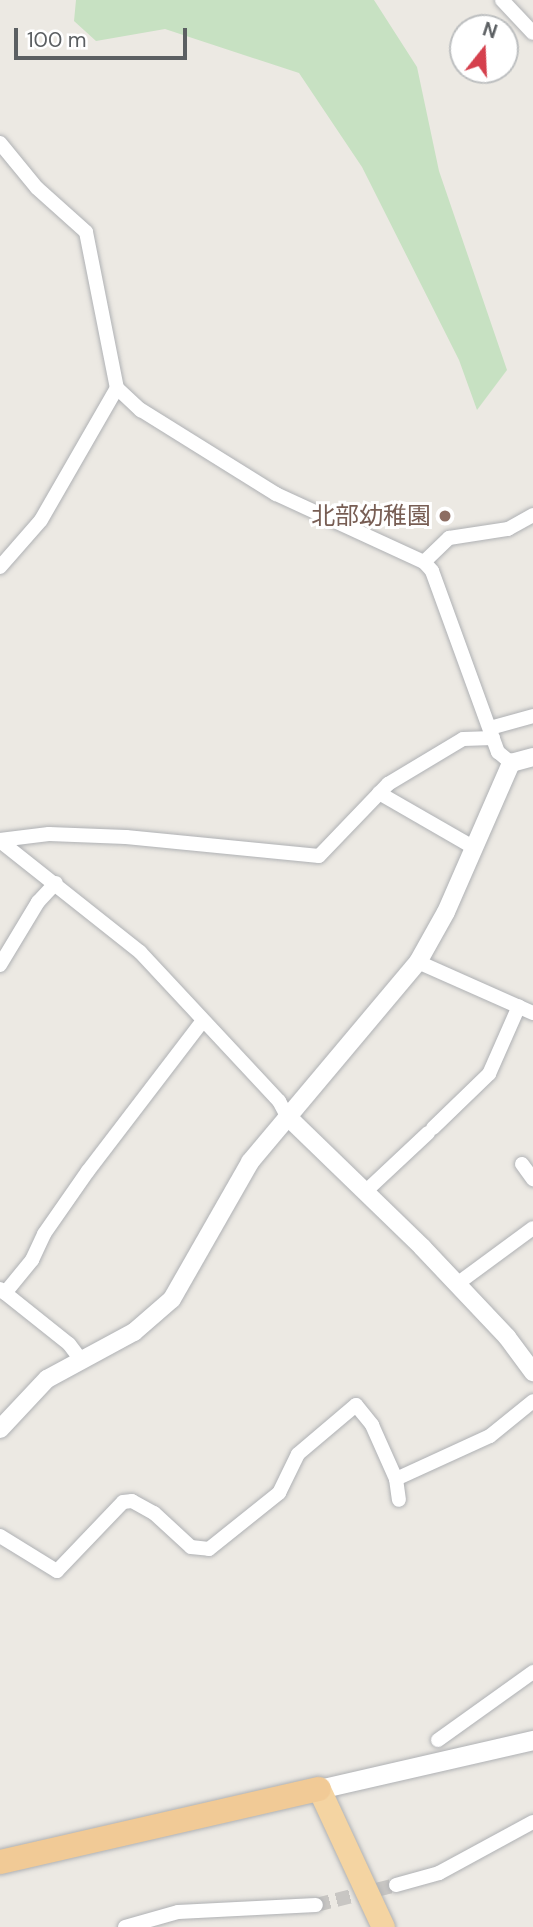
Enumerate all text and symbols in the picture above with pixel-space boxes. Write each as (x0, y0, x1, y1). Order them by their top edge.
scale bar (18, 14, 191, 58)
north arrow (449, 14, 519, 84)
text: N (480, 16, 500, 44)
text: 100 m (27, 26, 87, 54)
place label: 北部幼稚園 (311, 502, 431, 530)
marker: 北部幼稚園 (437, 508, 453, 524)

